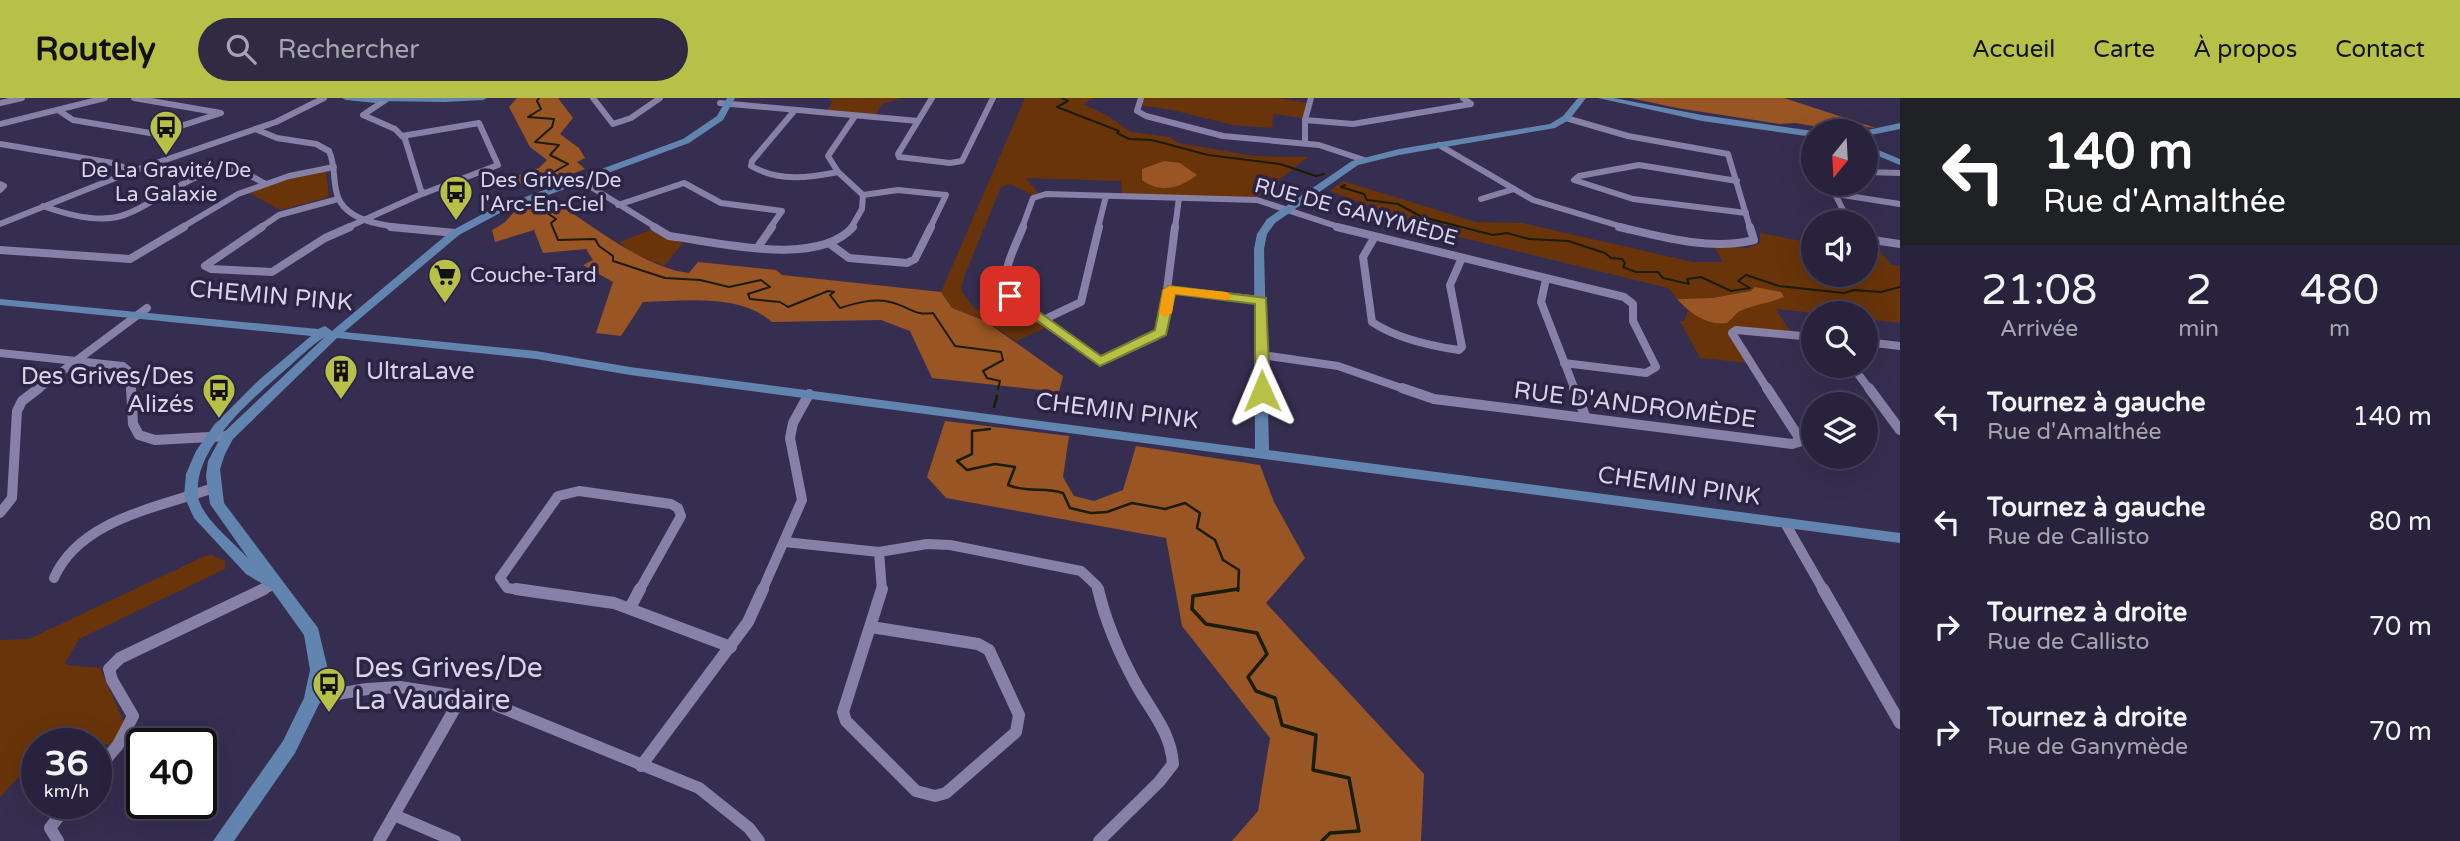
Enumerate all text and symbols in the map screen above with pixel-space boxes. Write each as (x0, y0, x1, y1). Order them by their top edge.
search box (198, 18, 688, 81)
text: Routely (35, 30, 156, 69)
icon: search (222, 30, 260, 68)
text: Rechercher (278, 34, 419, 65)
text: Accueil (1972, 35, 2055, 64)
text: Carte (2093, 35, 2155, 64)
text: À propos (2193, 35, 2297, 64)
text: Contact (2335, 35, 2425, 64)
bus stop icon: De La Gravité/De La Galaxie (147, 108, 185, 157)
north arrow (1801, 119, 1878, 196)
map controls (1801, 119, 1878, 469)
text: 140 m (2043, 123, 2193, 182)
icon: left (1928, 126, 2019, 217)
place label: De La Gravité/De La Galaxie (81, 158, 251, 207)
place label: Des Grives/De l'Arc-En-Ciel (480, 168, 622, 217)
bus stop icon: Des Grives/De l'Arc-En-Ciel (437, 173, 475, 222)
street label: RUE DE GANYMÈDE (1252, 173, 1460, 251)
text: Rue d'Amalthée (2043, 183, 2286, 221)
button: sound (1801, 210, 1878, 287)
supermarket icon: Couche-Tard (426, 256, 464, 305)
place label: Couche-Tard (470, 263, 597, 288)
text: 21:08 (1981, 265, 2097, 316)
text: 2 (2185, 265, 2212, 316)
text: 480 (2300, 265, 2379, 316)
pin (980, 266, 1040, 326)
street label: CHEMIN PINK (188, 274, 354, 318)
icon: arrive (991, 277, 1029, 315)
button: search (1801, 301, 1878, 378)
text: Arrivée (2000, 315, 2078, 343)
text: min (2178, 315, 2219, 343)
text: m (2329, 315, 2350, 343)
building icon: UltraLave (322, 352, 360, 401)
position arrow (1225, 354, 1299, 428)
place label: UltraLave (366, 357, 475, 386)
place label: Des Grives/Des Alizés (21, 362, 194, 419)
bus stop icon: Des Grives/Des Alizés (200, 371, 238, 420)
street label: RUE D'ANDROMÈDE (1512, 375, 1758, 434)
street label: CHEMIN PINK (1034, 387, 1200, 435)
text: Tournez à gauche (1987, 387, 2206, 418)
button: layers (1801, 392, 1878, 469)
icon: left (1928, 398, 1966, 436)
text: 140 m (2352, 401, 2432, 432)
text: Rue d'Amalthée (1987, 418, 2162, 446)
street label: CHEMIN PINK (1596, 460, 1762, 512)
text: Tournez à gauche (1987, 492, 2206, 523)
icon: left (1928, 503, 1966, 541)
text: 80 m (2369, 506, 2432, 537)
text: Rue de Callisto (1987, 523, 2150, 551)
text: Tournez à droite (1987, 597, 2187, 628)
icon: right (1928, 608, 1966, 646)
text: 70 m (2369, 611, 2432, 642)
text: Rue de Callisto (1987, 628, 2150, 656)
place label: Des Grives/De La Vaudaire (354, 651, 543, 717)
bus stop icon: Des Grives/De La Vaudaire (310, 665, 348, 714)
text: Tournez à droite (1987, 702, 2187, 733)
icon: right (1928, 713, 1966, 751)
text: 70 m (2369, 716, 2432, 747)
speed limit sign: 40 (126, 728, 217, 819)
text: Rue de Ganymède (1987, 733, 2188, 761)
text: 36 (45, 743, 88, 785)
text: km/h (44, 780, 89, 802)

